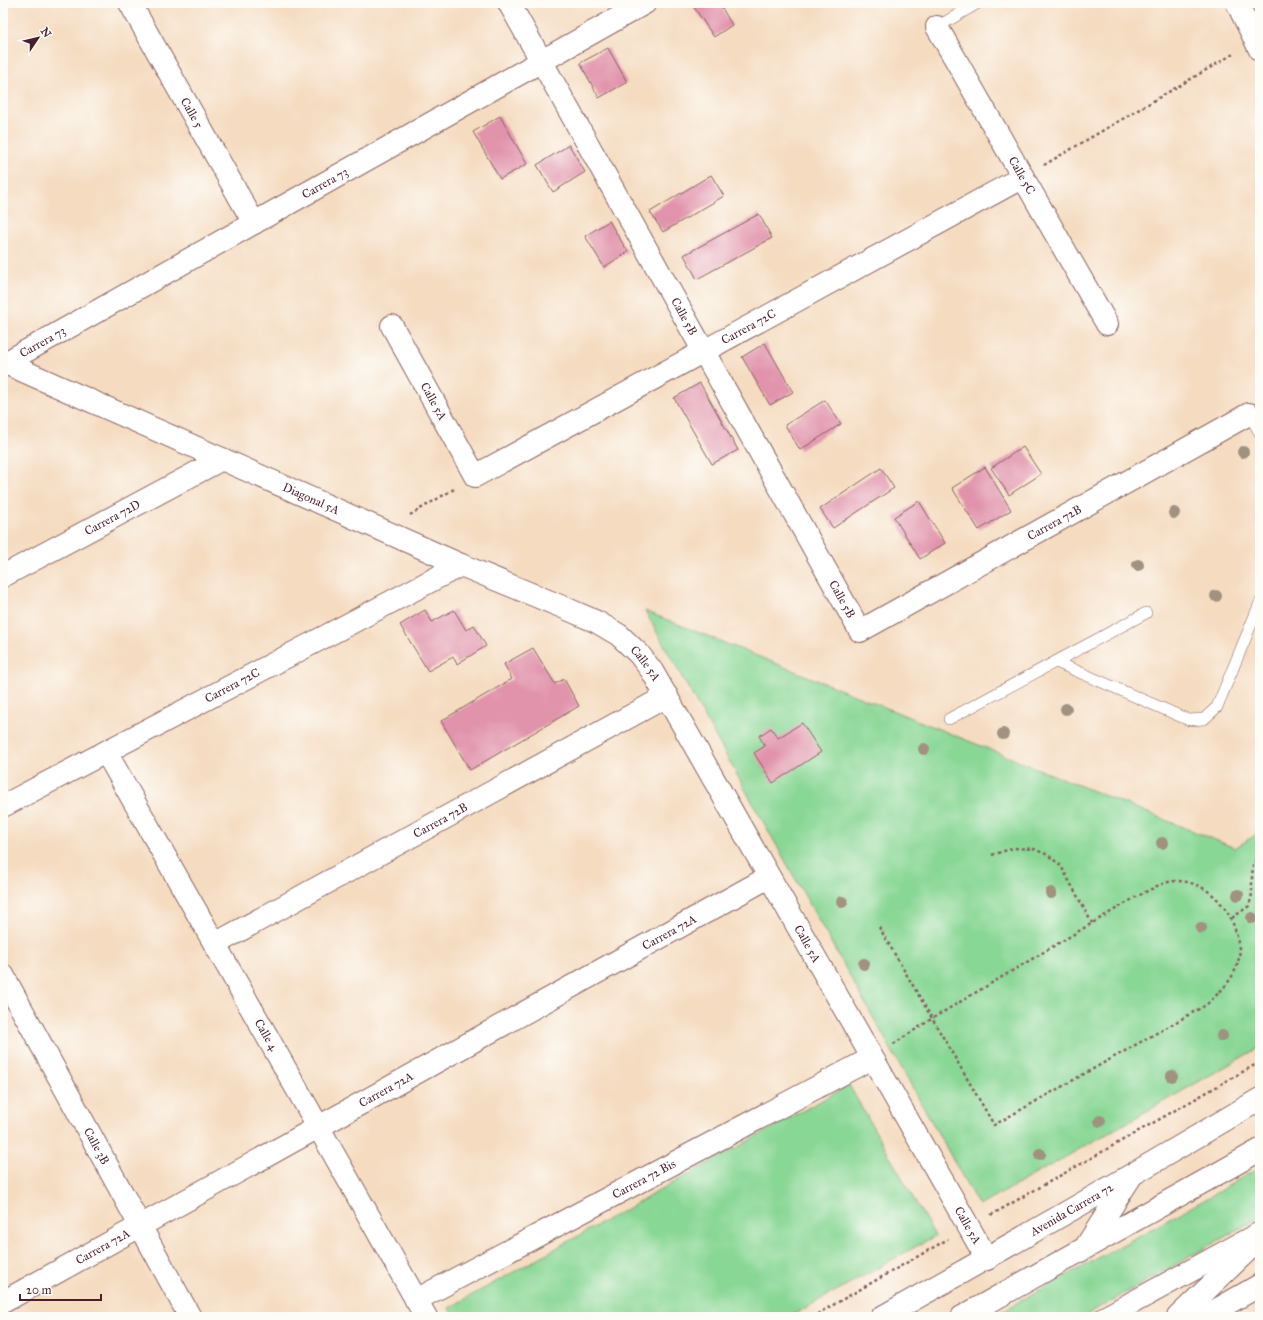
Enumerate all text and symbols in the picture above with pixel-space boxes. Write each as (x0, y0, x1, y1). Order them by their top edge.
north arrow (18, 18, 58, 58)
text: N (38, 25, 54, 41)
street label: Calle 5 (178, 95, 206, 131)
street label: Calle 5C (1006, 154, 1038, 197)
street label: Carrera 73 (299, 164, 351, 202)
street label: Calle 5B (668, 295, 700, 338)
street label: Carrera 72C (719, 306, 778, 347)
street label: Carrera 73 (17, 323, 68, 360)
street label: Calle 5A (418, 380, 450, 423)
street label: Diagonal 5A (281, 480, 342, 517)
street label: Carrera 72D (82, 497, 143, 538)
street label: Carrera 72B (1025, 502, 1084, 543)
street label: Calle 5B (826, 578, 858, 620)
street label: Calle 5A (628, 643, 663, 684)
street label: Carrera 72C (202, 665, 262, 706)
street label: Carrera 72B (411, 800, 470, 841)
street label: Carrera 72A (640, 912, 699, 953)
street label: Calle 5A (791, 923, 824, 965)
street label: Calle 4 (252, 1017, 281, 1053)
street label: Carrera 72A (356, 1069, 416, 1110)
street label: Calle 3B (81, 1125, 112, 1167)
street label: Carrera 72 Bis (610, 1156, 678, 1202)
street label: Avenida Carrera 72 (1027, 1180, 1116, 1239)
street label: Calle 5A (952, 1204, 984, 1247)
street label: Carrera 72A (73, 1226, 132, 1267)
scale bar (20, 1276, 101, 1302)
text: 20 m (26, 1283, 52, 1297)

